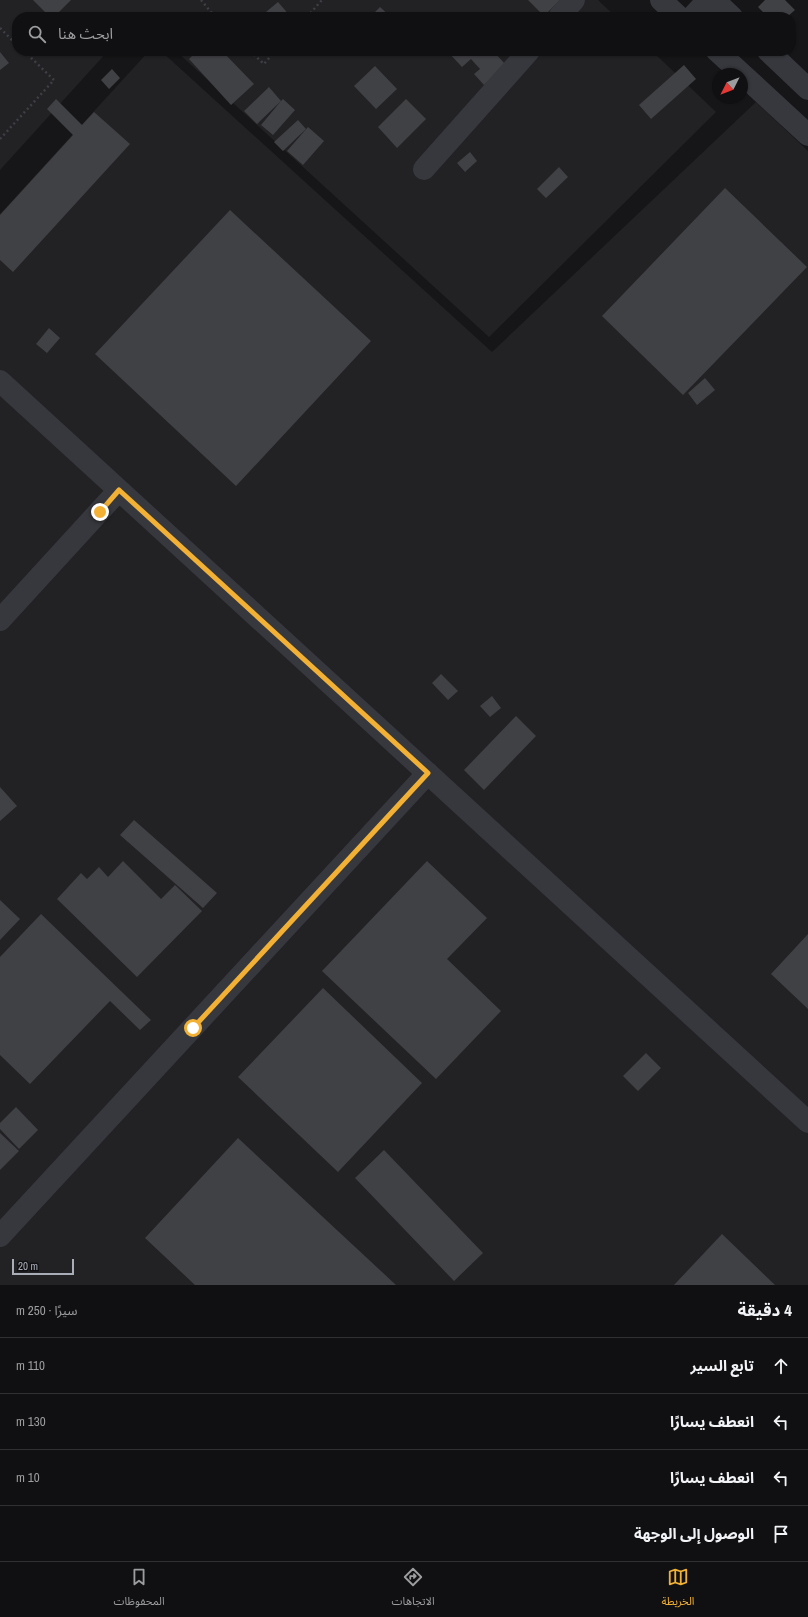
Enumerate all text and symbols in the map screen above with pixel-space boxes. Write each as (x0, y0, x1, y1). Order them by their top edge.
search box (12, 12, 796, 56)
icon: search (26, 23, 48, 45)
text: ابحث هنا (58, 23, 113, 44)
north arrow (712, 68, 748, 104)
route end (91, 503, 109, 521)
route start (184, 1019, 202, 1037)
scale bar (12, 1257, 74, 1276)
text: 20 m (18, 1259, 38, 1273)
text: 4 دقيقة (738, 1298, 792, 1321)
text: سيرًا · 250 m (16, 1302, 78, 1319)
text: تابع السير (690, 1355, 754, 1376)
icon: ahead (770, 1355, 792, 1377)
text: 110 m (16, 1357, 45, 1374)
text: انعطف يسارًا (670, 1411, 754, 1432)
icon: left (770, 1411, 792, 1433)
text: 130 m (16, 1413, 46, 1430)
text: انعطف يسارًا (670, 1467, 754, 1488)
icon: left (770, 1467, 792, 1489)
text: 10 m (16, 1469, 40, 1486)
text: الوصول إلى الوجهة (634, 1523, 754, 1544)
icon: arrive (770, 1523, 792, 1545)
tab: المحفوظات (114, 1566, 165, 1613)
tab: الاتجاهات (392, 1566, 435, 1613)
tab: الخريطة (662, 1566, 695, 1613)

